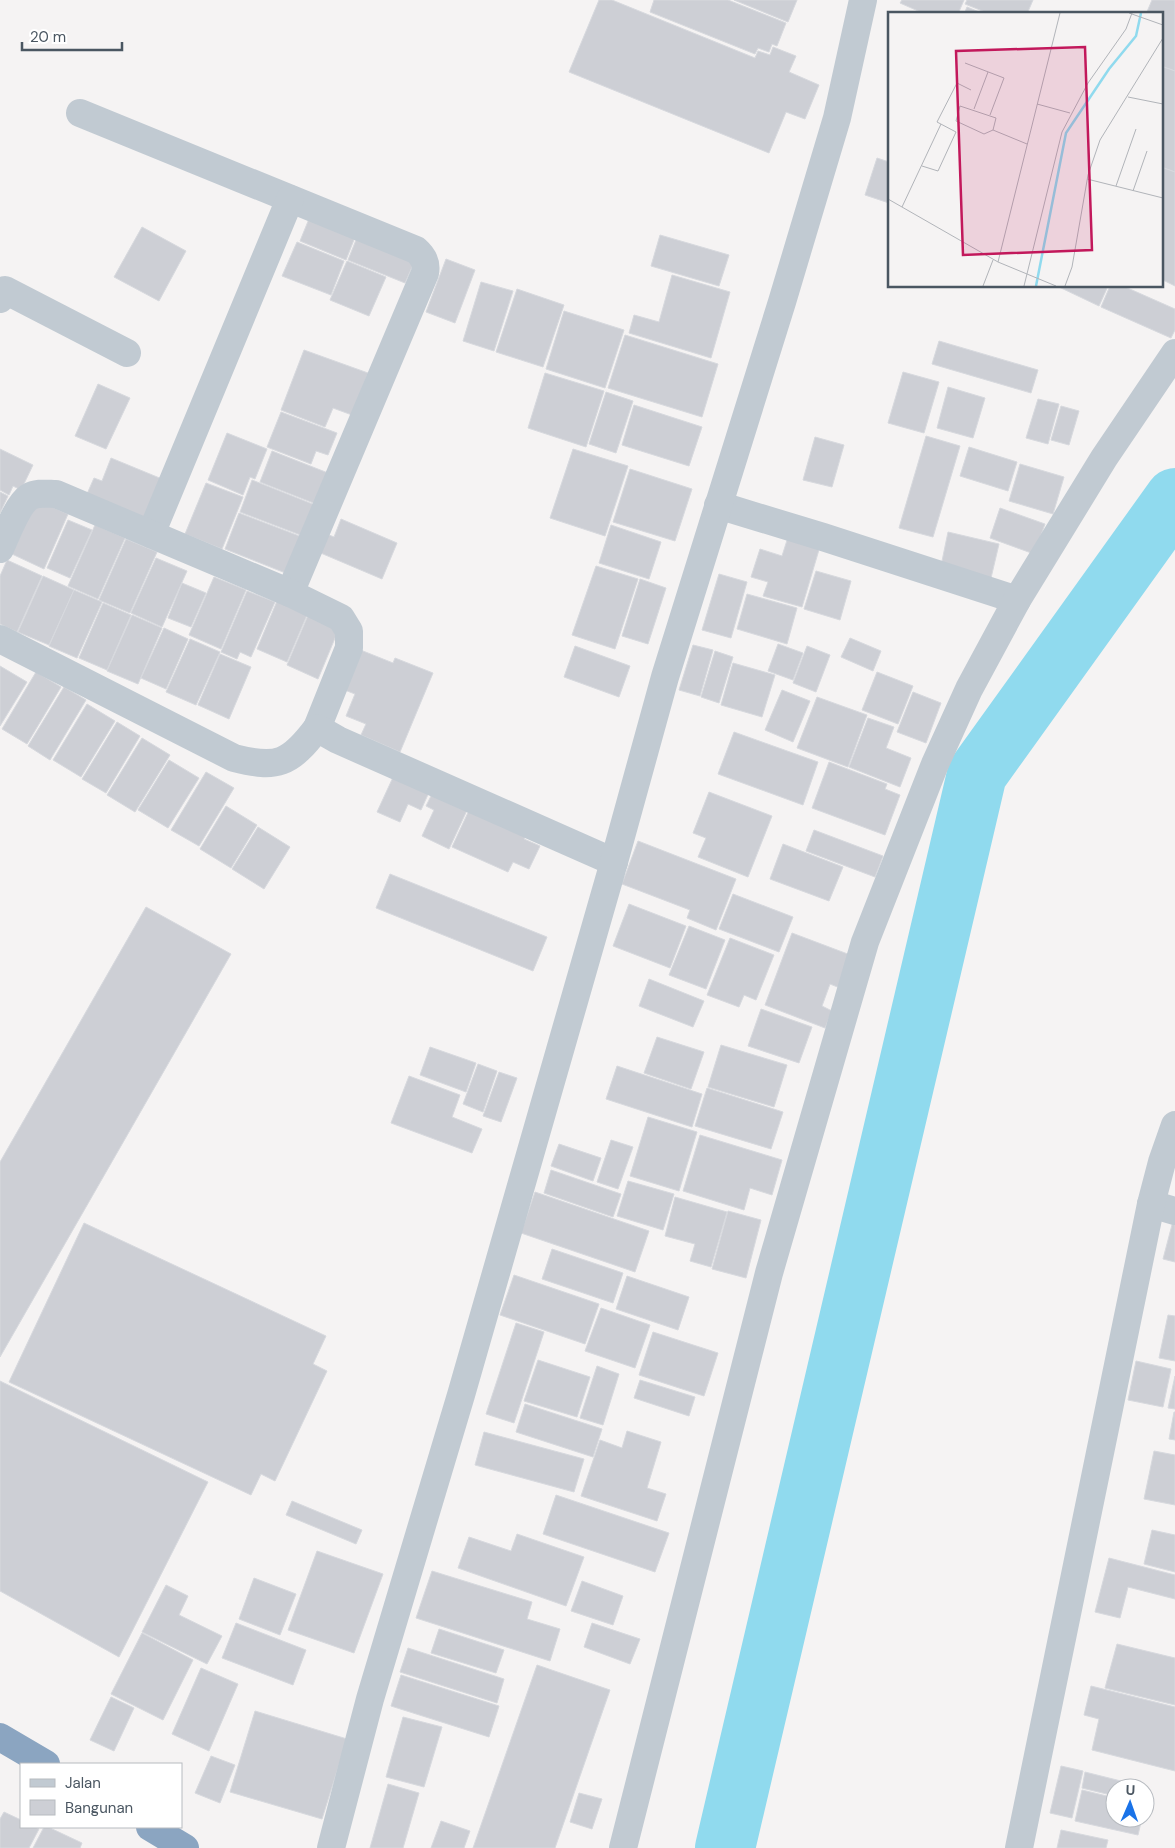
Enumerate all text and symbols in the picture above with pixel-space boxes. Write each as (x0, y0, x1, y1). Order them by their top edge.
inset map (888, 12, 1162, 288)
scale bar (22, 20, 122, 52)
text: 20 m (30, 27, 66, 47)
legend (20, 1763, 182, 1828)
text: Jalan (65, 1773, 101, 1793)
north arrow (1105, 1778, 1155, 1828)
text: U (1125, 1781, 1136, 1799)
text: Bangunan (65, 1798, 133, 1818)

